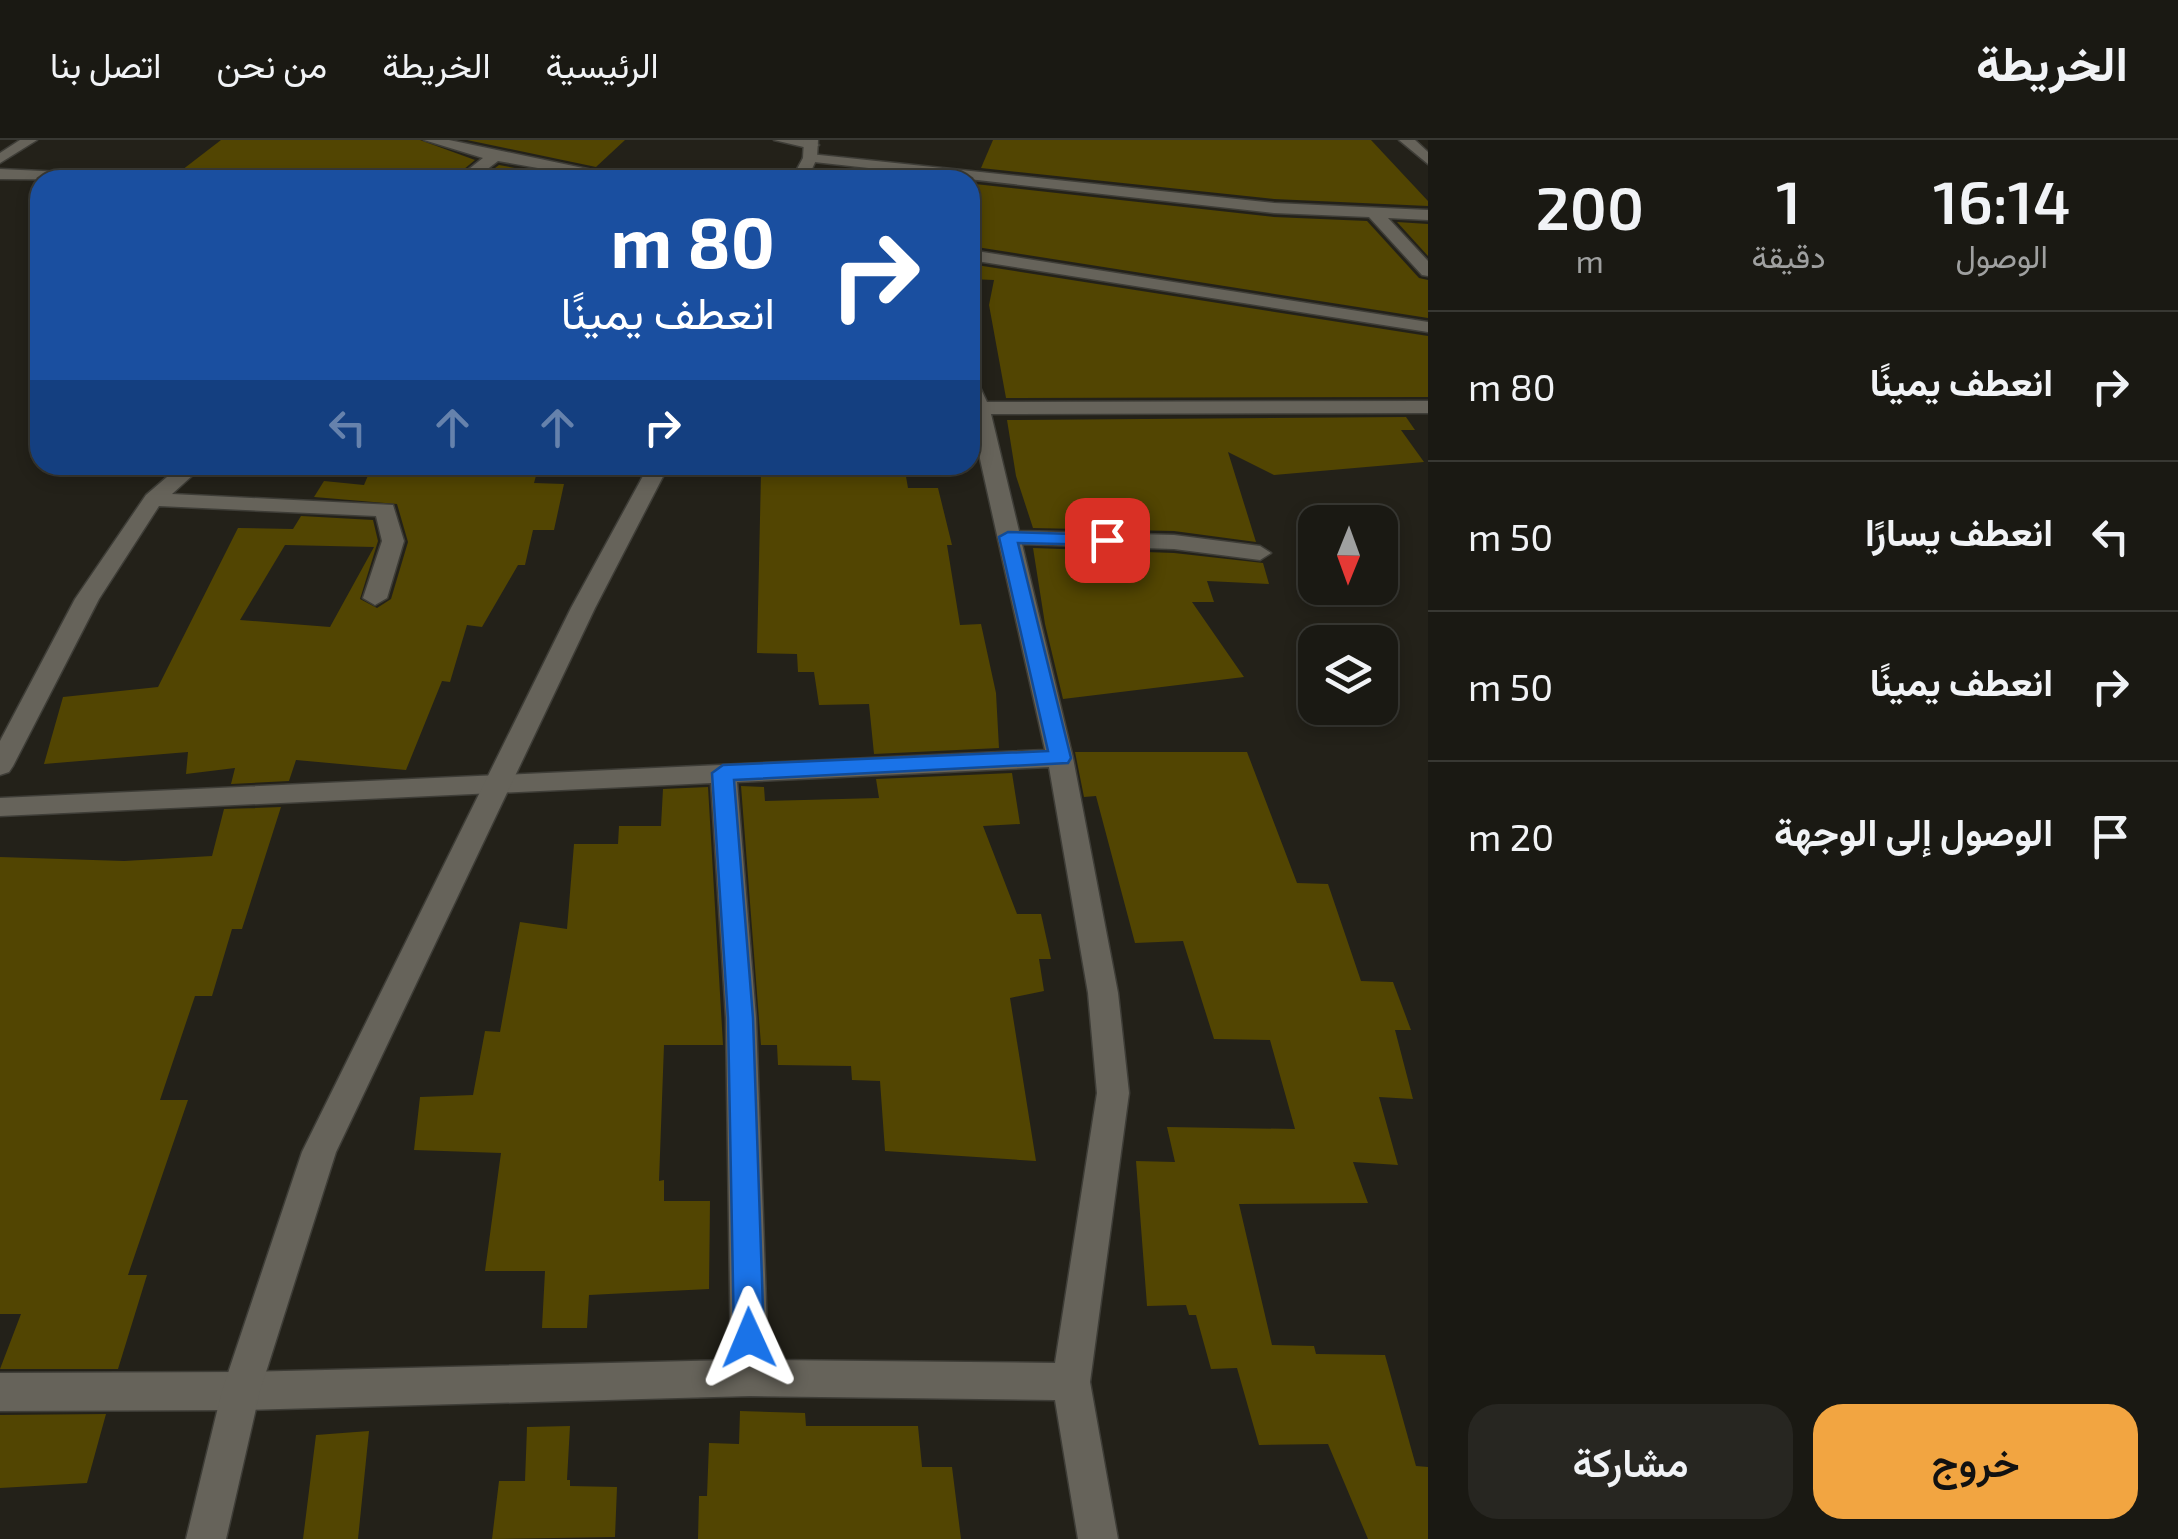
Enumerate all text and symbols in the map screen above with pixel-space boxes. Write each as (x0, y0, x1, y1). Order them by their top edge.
text: الخريطة (1976, 33, 2128, 91)
text: اتصل بنا (50, 43, 161, 85)
text: من نحن (216, 43, 327, 85)
text: الخريطة (382, 43, 491, 85)
text: الرئيسية (546, 43, 659, 85)
text: 1 (1776, 164, 1801, 236)
text: 16:14 (1933, 164, 2071, 236)
text: 200 (1535, 170, 1644, 242)
text: 80 m (610, 198, 775, 282)
icon: right (810, 210, 940, 340)
text: دقيقة (1751, 236, 1826, 274)
text: الوصول (1956, 236, 2048, 274)
text: m (1576, 241, 1604, 279)
text: انعطف يمينًا (561, 284, 775, 338)
text: انعطف يمينًا (1870, 358, 2053, 404)
icon: right (2083, 359, 2138, 414)
text: 80 m (1468, 363, 1556, 409)
icon: left (320, 400, 375, 455)
icon: ahead (425, 400, 480, 455)
icon: ahead (530, 400, 585, 455)
icon: right (635, 400, 690, 455)
pin (1065, 498, 1150, 583)
north arrow (1298, 505, 1398, 605)
map controls (1298, 505, 1398, 725)
text: انعطف يسارًا (1865, 508, 2053, 554)
icon: left (2083, 509, 2138, 564)
icon: arrive (1080, 513, 1135, 568)
text: 50 m (1468, 513, 1553, 559)
button: layers (1298, 625, 1398, 725)
text: انعطف يمينًا (1870, 658, 2053, 704)
icon: right (2083, 659, 2138, 714)
text: 50 m (1468, 663, 1553, 709)
text: الوصول إلى الوجهة (1774, 808, 2053, 854)
icon: arrive (2083, 809, 2138, 864)
text: 20 m (1468, 813, 1554, 859)
position arrow (697, 1286, 801, 1390)
button: مشاركة (1468, 1404, 1793, 1519)
button: خروج (1813, 1404, 2138, 1519)

